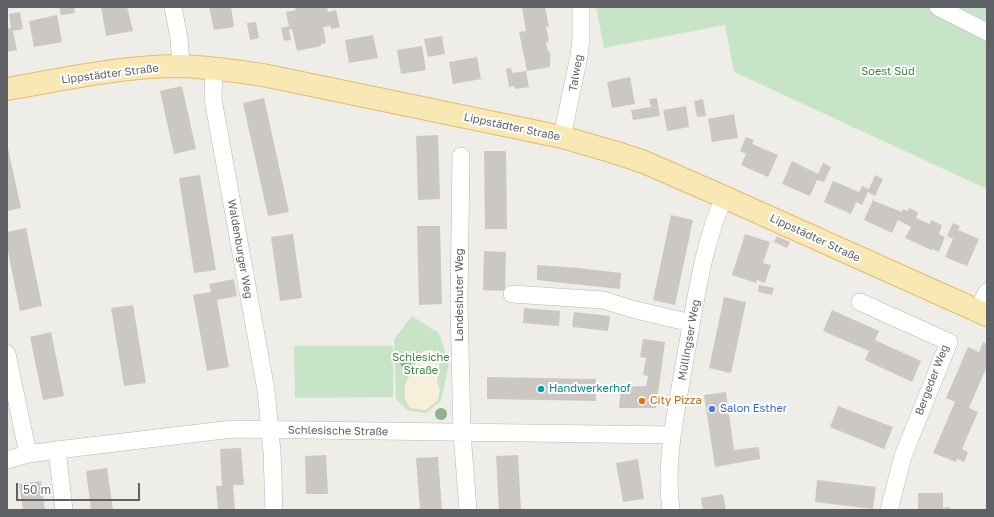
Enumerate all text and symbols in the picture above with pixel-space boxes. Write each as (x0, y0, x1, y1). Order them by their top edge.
street label: Talweg (566, 53, 586, 93)
street label: Lippstädter Straße (60, 61, 160, 87)
park label: Soest Süd (861, 65, 915, 79)
street label: Lippstädter Straße (463, 110, 561, 144)
street label: Waldenburger Weg (225, 198, 255, 300)
street label: Lippstädter Straße (768, 211, 862, 265)
street label: Landeshuter Weg (453, 249, 467, 341)
street label: Müllingser Weg (675, 298, 703, 382)
street label: Bergeder Weg (912, 343, 952, 417)
park label: Schlesiche Straße (392, 351, 450, 377)
place label: Handwerkerhof (549, 382, 631, 396)
marker: Handwerkerhof (536, 384, 546, 394)
place label: City Pizza (650, 394, 702, 408)
marker: City Pizza (637, 396, 647, 406)
place label: Salon Esther (720, 402, 787, 416)
marker: Salon Esther (707, 404, 717, 414)
street label: Schlesische Straße (288, 424, 388, 438)
scale bar (18, 475, 142, 501)
text: 50 m (23, 482, 51, 497)

